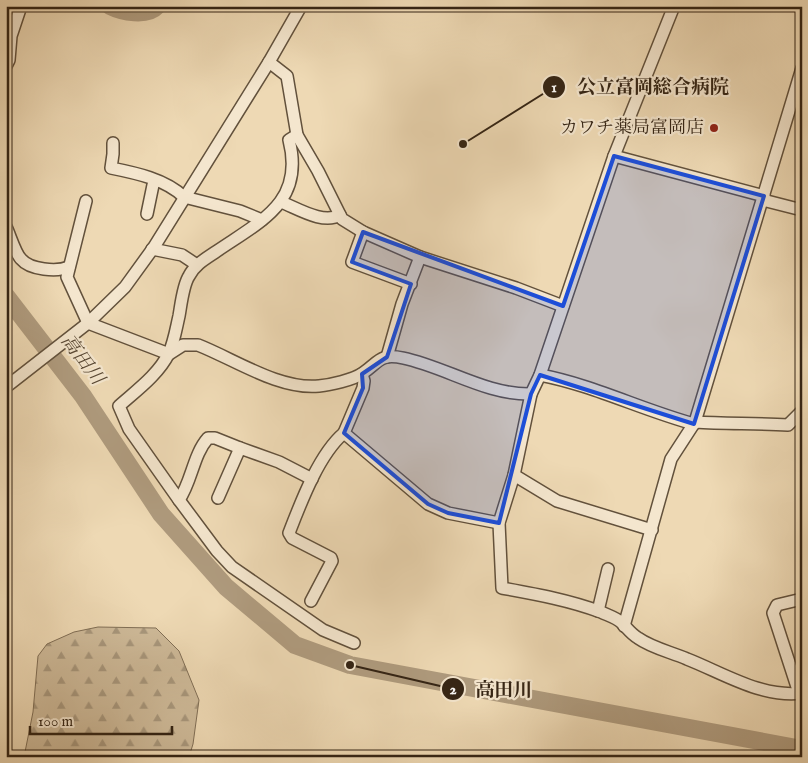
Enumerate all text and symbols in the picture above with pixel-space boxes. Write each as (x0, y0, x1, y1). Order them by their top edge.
callout: 公立富岡総合病院 (542, 70, 739, 104)
text: 公立富岡総合病院 (577, 76, 729, 100)
text: 1 (551, 78, 557, 97)
place label: カワチ薬局富岡店 (560, 117, 704, 140)
marker: カワチ薬局富岡店 (708, 122, 720, 134)
water label: 高田川 (55, 330, 110, 392)
callout: 高田川 (441, 672, 543, 706)
text: 高田川 (475, 679, 533, 703)
text: 2 (449, 680, 457, 699)
scale bar (30, 703, 172, 735)
text: 100 m (38, 712, 74, 731)

